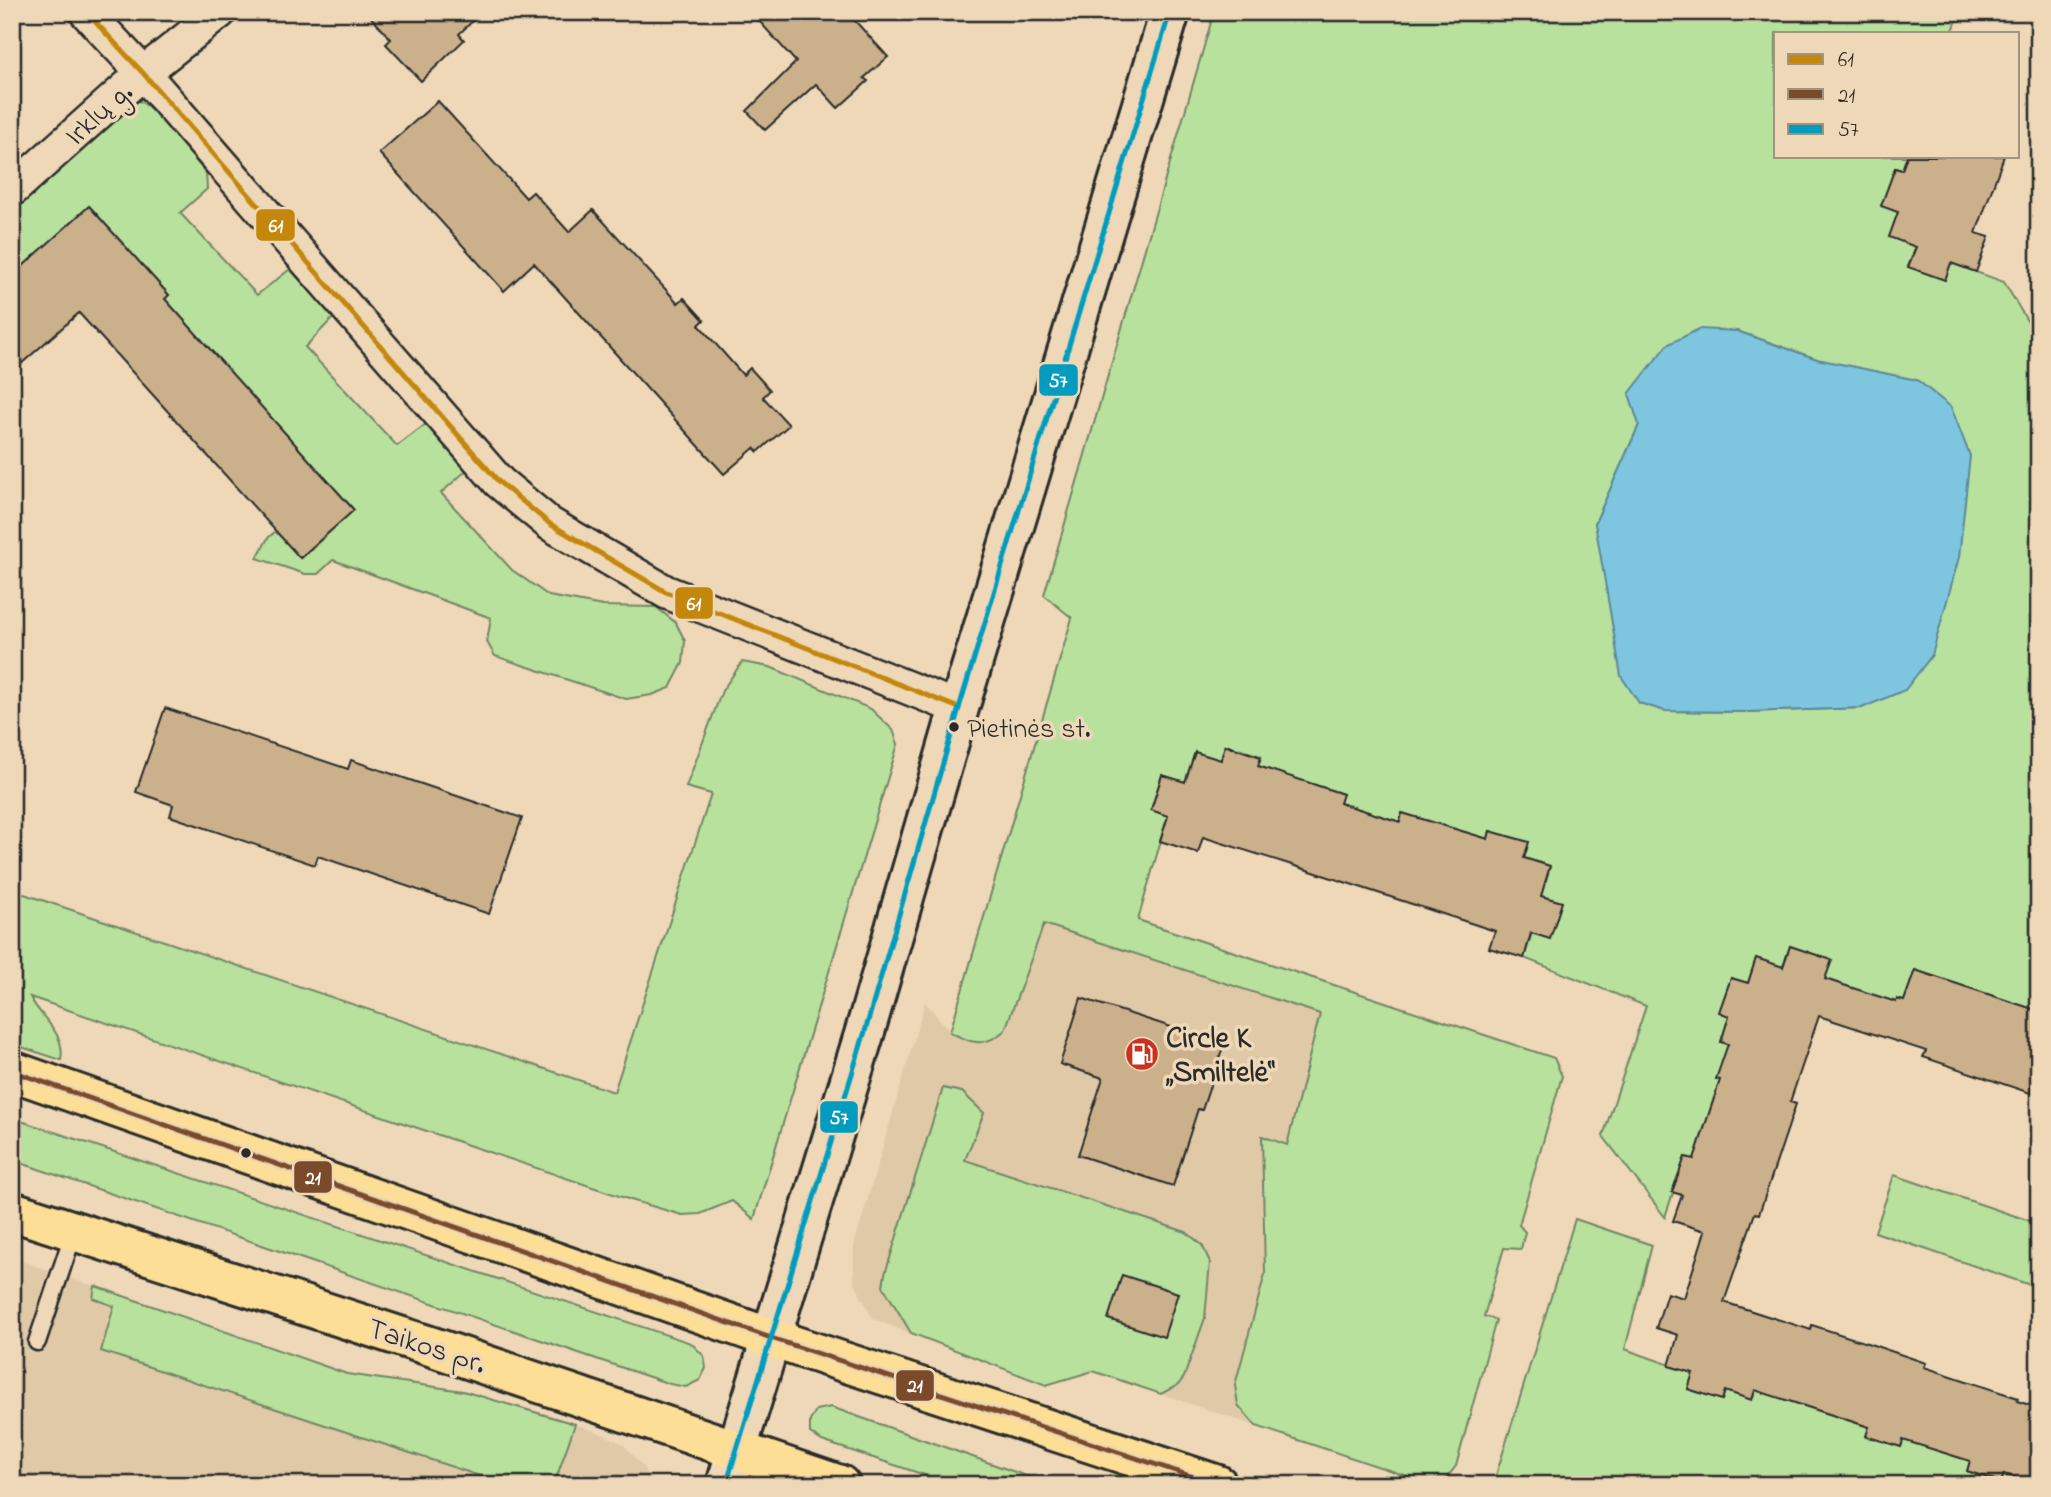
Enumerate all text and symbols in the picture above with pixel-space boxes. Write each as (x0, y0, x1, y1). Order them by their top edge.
legend (1774, 32, 2020, 158)
text: 61 (1838, 46, 1854, 76)
street label: Irklų g. (56, 73, 144, 158)
text: 21 (1838, 82, 1855, 112)
text: 57 (1838, 116, 1859, 146)
line badge: 61 (255, 208, 296, 242)
text: 61 (269, 214, 283, 241)
line badge: 57 (1038, 363, 1079, 397)
text: 57 (1049, 369, 1068, 396)
line badge: 61 (674, 586, 714, 620)
text: 61 (687, 592, 701, 619)
place label: Pietinės st. (967, 710, 1091, 751)
marker: Pietinės st. (947, 720, 961, 734)
place label: Circle K „Smiltelė“ (1165, 1018, 1275, 1096)
fuel station icon: Circle K „Smiltelė“ (1123, 1035, 1161, 1073)
line badge: 57 (819, 1100, 859, 1134)
text: 57 (830, 1106, 849, 1133)
unlabelled marker (239, 1146, 253, 1160)
line badge: 21 (293, 1160, 333, 1194)
text: 21 (304, 1166, 321, 1193)
street label: Taikos pr. (361, 1308, 491, 1388)
line badge: 21 (895, 1369, 935, 1402)
text: 21 (906, 1374, 923, 1401)

